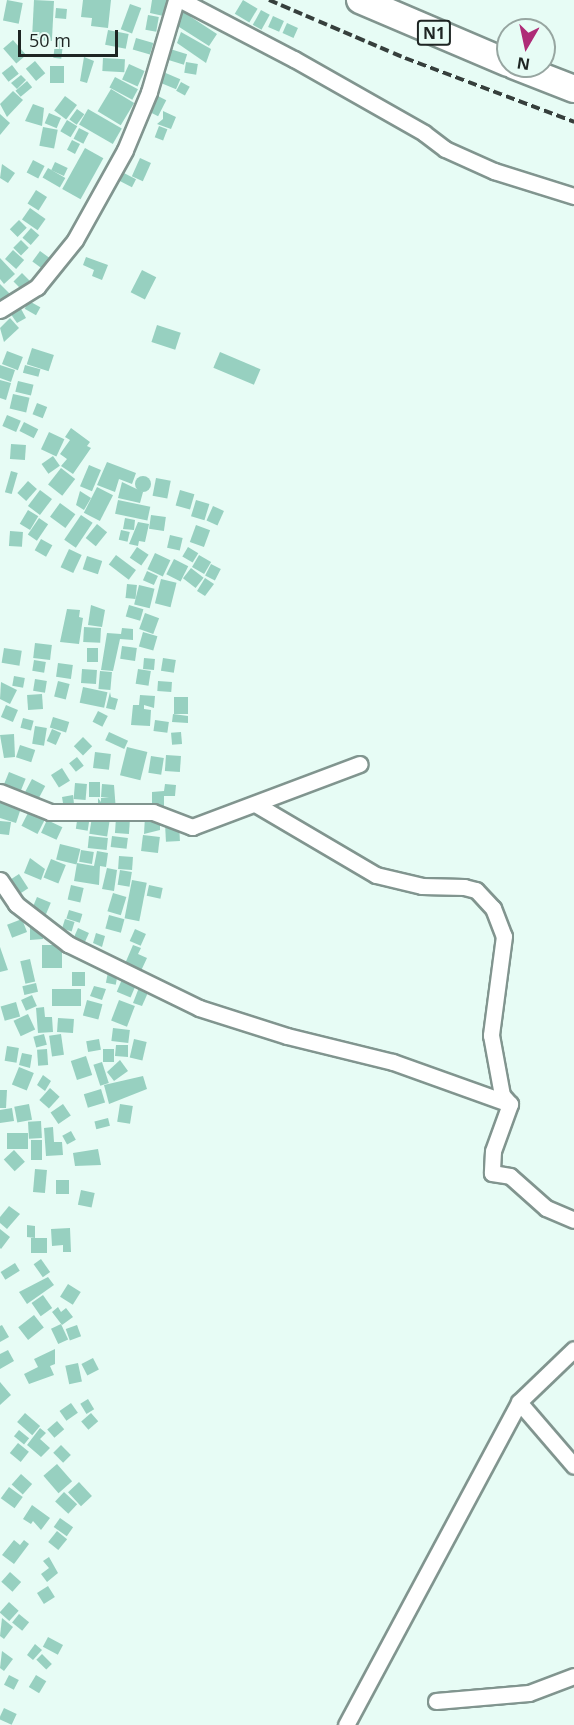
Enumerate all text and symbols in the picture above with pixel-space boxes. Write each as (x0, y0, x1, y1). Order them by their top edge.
scale bar (21, 18, 122, 56)
north arrow (496, 18, 556, 78)
road number: N1 (416, 20, 452, 46)
text: 50 m (29, 28, 71, 52)
text: N (515, 52, 532, 76)

